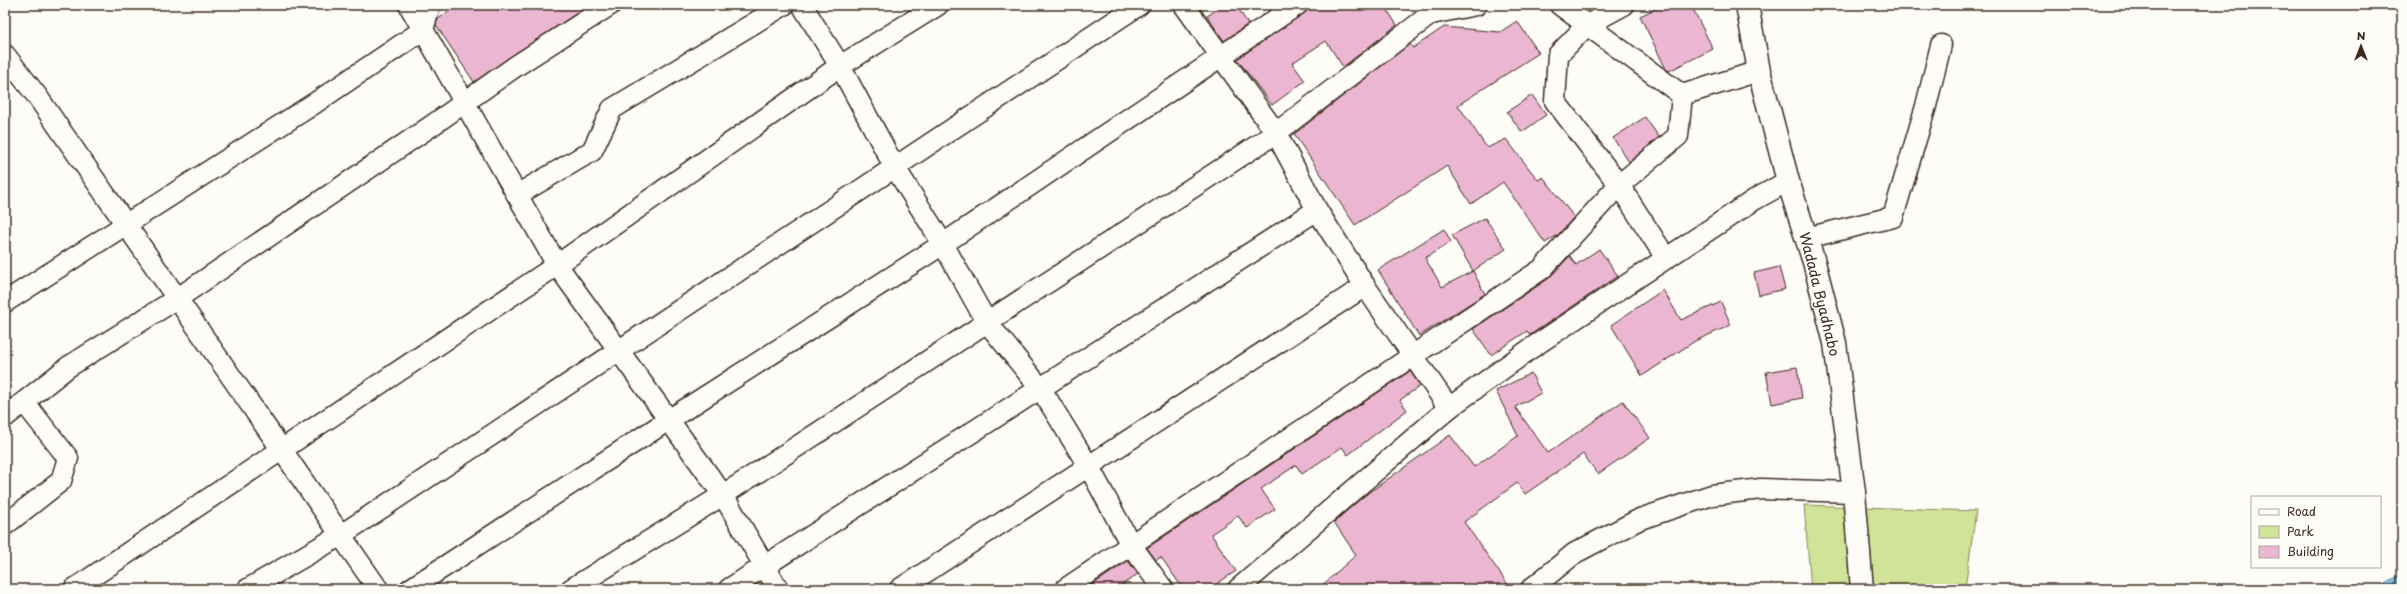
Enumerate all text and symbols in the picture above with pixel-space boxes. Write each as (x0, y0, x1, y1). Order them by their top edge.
north arrow (2341, 26, 2381, 66)
text: N (2357, 27, 2366, 44)
street label: Wadada Byadhabo (1794, 230, 1846, 358)
legend (2251, 496, 2381, 568)
text: Road (2287, 502, 2316, 520)
text: Park (2287, 522, 2314, 540)
text: Building (2287, 542, 2334, 560)

